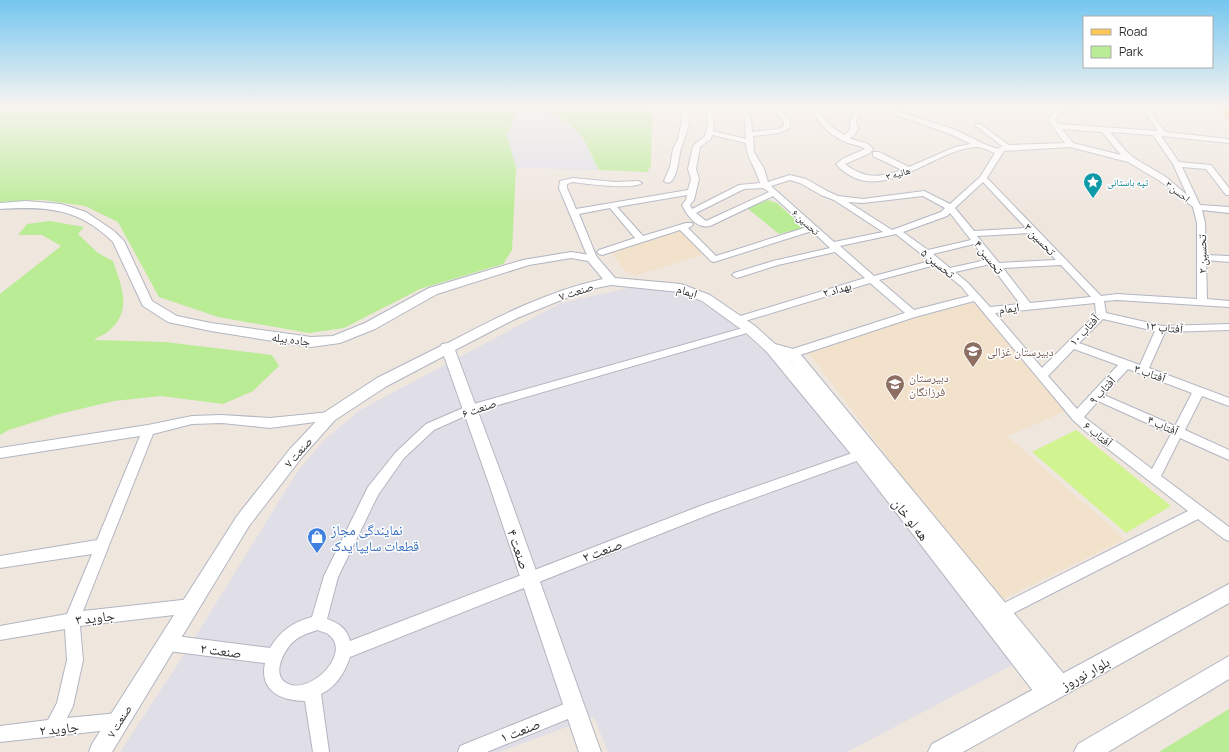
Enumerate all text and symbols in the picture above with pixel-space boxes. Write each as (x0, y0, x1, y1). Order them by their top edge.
legend (1083, 16, 1213, 68)
text: Road (1119, 23, 1147, 40)
text: Park (1119, 43, 1144, 60)
street label: هانیه ۳ (884, 163, 912, 183)
place icon: تپه باستانی (1082, 171, 1104, 199)
place label: تپه باستانی (1107, 175, 1148, 189)
street label: احسن ۳ (1163, 177, 1193, 205)
street label: تحسین ۶ (789, 206, 823, 238)
street label: تحسین ۳ (1020, 219, 1060, 259)
street label: تحسین ۲ (1193, 234, 1211, 274)
street label: تحسین ۴ (970, 236, 1008, 278)
street label: تحسین ۵ (917, 244, 959, 282)
street label: صنعت ۷ (556, 277, 596, 305)
street label: بهداد ۲ (821, 277, 853, 301)
street label: ایمام (675, 280, 700, 302)
street label: ایمام (997, 298, 1021, 318)
street label: آفتاب ۱۰ (1065, 310, 1104, 350)
street label: آفتاب ۱۳ (1144, 317, 1185, 338)
street label: جاده بیله (271, 328, 312, 350)
school or university icon: دبیرستان غزالی (962, 340, 984, 368)
place label: دبیرستان غزالی (987, 343, 1054, 360)
street label: آفتاب ۳ (1132, 359, 1169, 387)
place label: دبیرستان فرزانگان (909, 369, 949, 400)
street label: آفتاب ۹ (1085, 372, 1120, 408)
school or university icon: دبیرستان فرزانگان (884, 373, 906, 401)
street label: صنعت ۶ (459, 394, 499, 422)
street label: آفتاب ۴ (1145, 411, 1182, 440)
street label: آفتاب ۶ (1080, 417, 1117, 451)
street label: صنعت ۷ (280, 433, 316, 471)
street label: هه لو خان (888, 494, 934, 544)
place label: نمایندگی مجاز قطعات سایپا یدک (330, 520, 419, 555)
shop icon: نمایندگی مجاز قطعات سایپا یدک (306, 526, 328, 554)
street label: صنعت ۴ (503, 526, 535, 572)
street label: صنعت ۲ (579, 534, 625, 566)
street label: جاوید ۳ (74, 605, 116, 629)
street label: صنعت ۲ (199, 638, 243, 662)
street label: بلوار نوروز (1056, 652, 1113, 695)
street label: صنعت ۷ (102, 701, 136, 741)
street label: صنعت ۱ (497, 713, 543, 747)
street label: جاوید ۲ (38, 716, 80, 740)

